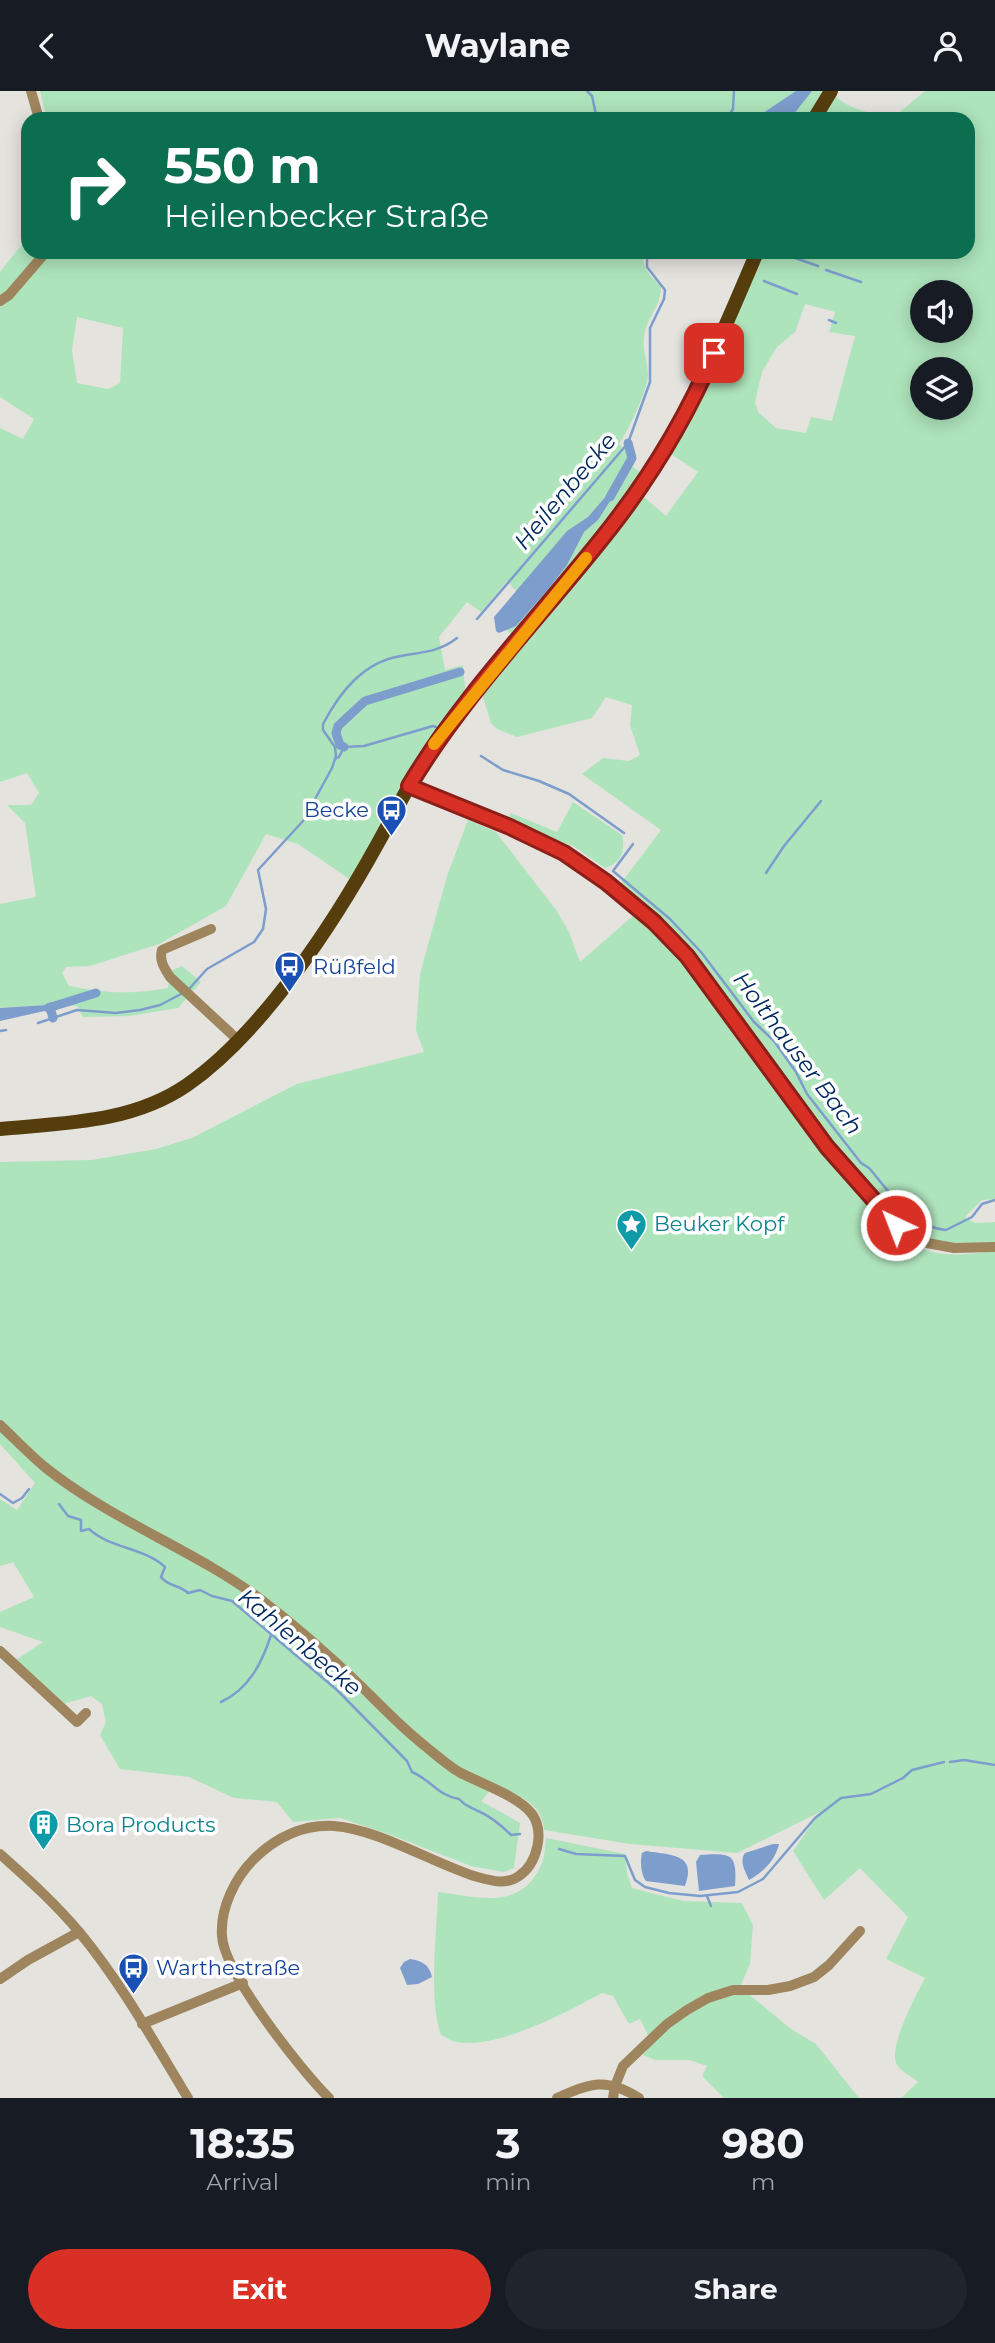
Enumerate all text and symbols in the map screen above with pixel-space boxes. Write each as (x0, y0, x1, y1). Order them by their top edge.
text: Waylane (425, 26, 570, 65)
icon: back (28, 27, 66, 65)
icon: person (929, 27, 967, 65)
text: 550 m (164, 136, 321, 195)
icon: right (49, 140, 140, 231)
text: Heilenbecker Straße (164, 196, 489, 235)
map controls (910, 280, 973, 420)
button: sound (910, 280, 973, 343)
pin (684, 323, 744, 383)
icon: arrive (695, 334, 733, 372)
button: layers (910, 357, 973, 420)
water label: Heilenbecke (508, 427, 622, 555)
bus stop icon: Becke (375, 793, 409, 837)
place label: Becke (304, 797, 369, 822)
bus stop icon: Rüßfeld (273, 950, 307, 994)
place label: Rüßfeld (313, 954, 396, 979)
water label: Holthauser Bach (728, 966, 868, 1140)
position arrow (859, 1188, 933, 1262)
place icon: Beuker Kopf (614, 1207, 648, 1251)
place label: Beuker Kopf (654, 1211, 785, 1236)
water label: Kahlenbecke (233, 1582, 367, 1702)
building icon: Bora Products (26, 1808, 60, 1852)
place label: Bora Products (66, 1812, 215, 1837)
bus stop icon: Warthestraße (116, 1951, 150, 1995)
place label: Warthestraße (156, 1955, 300, 1980)
text: 18:35 (190, 2117, 295, 2169)
text: 3 (496, 2117, 521, 2169)
text: 980 (722, 2117, 805, 2169)
text: Arrival (206, 2168, 279, 2196)
text: min (485, 2168, 531, 2196)
text: m (751, 2168, 775, 2196)
button: Exit (28, 2249, 491, 2329)
button: Share (505, 2249, 967, 2329)

